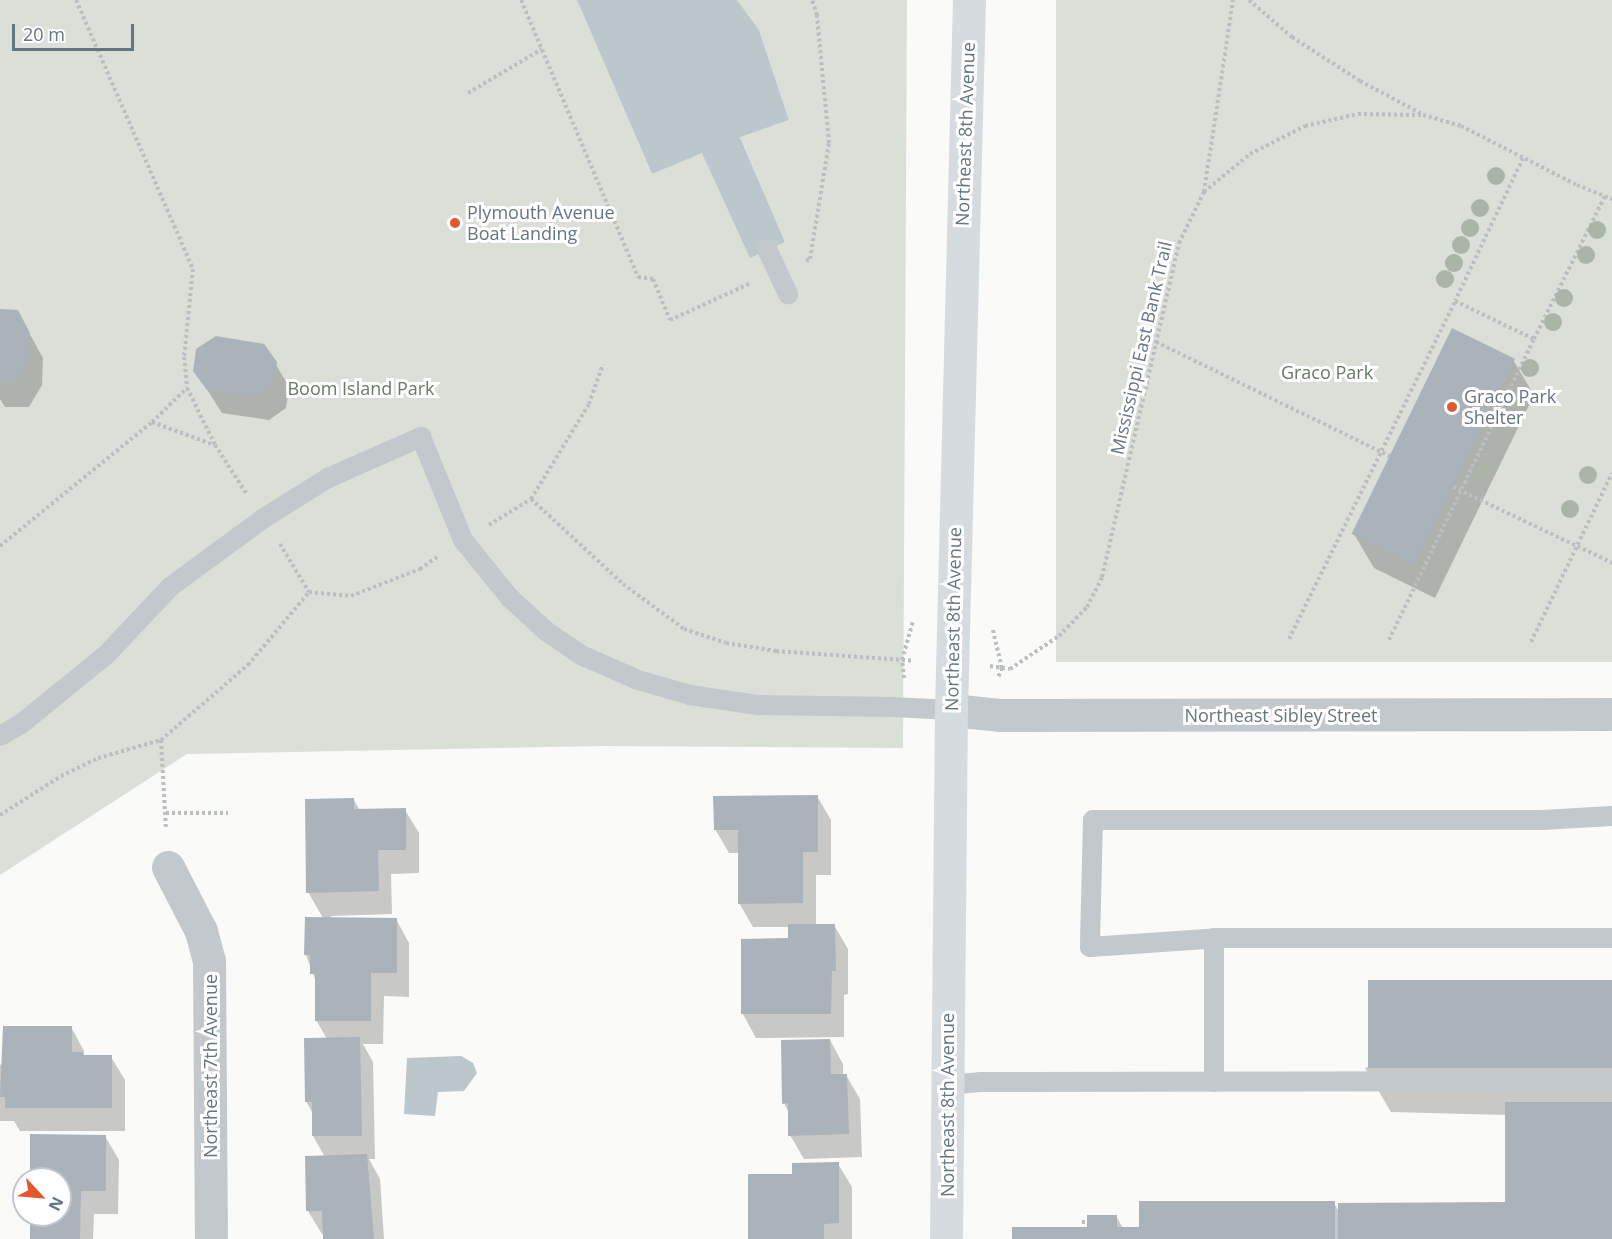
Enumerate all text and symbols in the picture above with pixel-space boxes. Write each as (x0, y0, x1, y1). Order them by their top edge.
scale bar (15, 12, 136, 50)
text: 20 m (23, 22, 65, 46)
street label: Northeast 8th Avenue (951, 42, 979, 226)
place label: Plymouth Avenue Boat Landing (467, 202, 615, 244)
marker: Plymouth Avenue Boat Landing (448, 216, 462, 230)
street label: Mississippi East Bank Trail (1106, 239, 1176, 457)
park label: Graco Park (1281, 361, 1373, 383)
park label: Boom Island Park (287, 377, 435, 399)
place label: Graco Park Shelter (1464, 386, 1556, 428)
marker: Graco Park Shelter (1445, 400, 1459, 414)
street label: Northeast 8th Avenue (941, 527, 965, 711)
street label: Northeast Sibley Street (1184, 704, 1378, 726)
street label: Northeast 7th Avenue (199, 974, 221, 1158)
street label: Northeast 8th Avenue (936, 1013, 958, 1197)
north arrow (12, 1167, 72, 1227)
text: N (44, 1193, 69, 1215)

